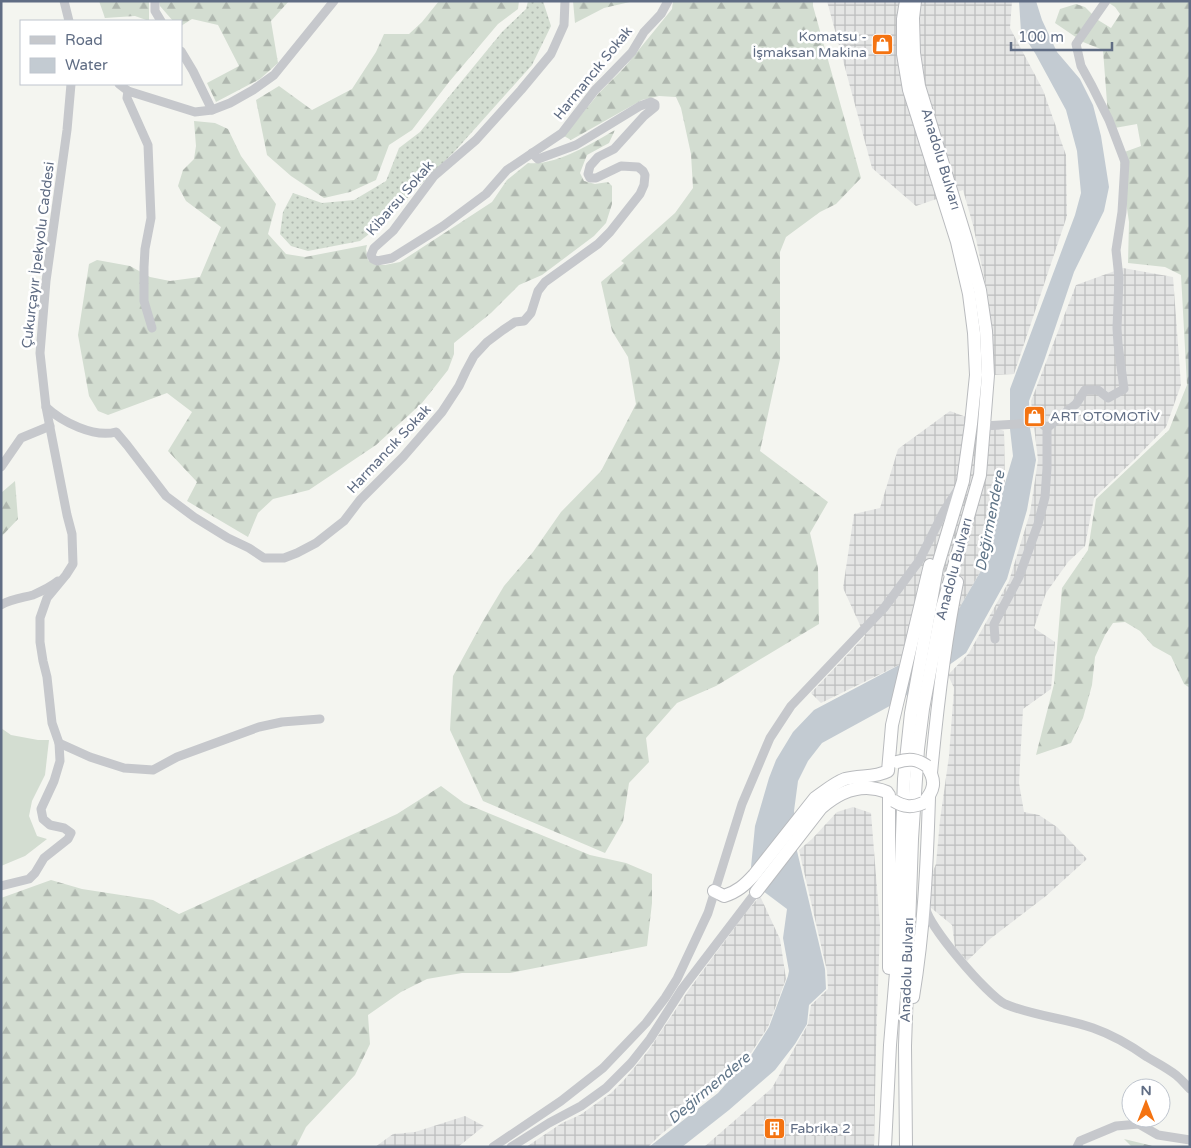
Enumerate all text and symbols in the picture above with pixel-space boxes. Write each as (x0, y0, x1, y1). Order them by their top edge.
legend (20, 20, 182, 85)
scale bar (1011, 20, 1112, 52)
street label: Harmancık Sokak (550, 23, 636, 123)
place label: Komatsu - İşmaksan Makina (753, 28, 867, 61)
text: 100 m (1018, 28, 1064, 46)
text: Road (65, 31, 103, 49)
shop icon: Komatsu - İşmaksan Makina (871, 32, 895, 56)
text: Water (65, 56, 108, 74)
street label: Anadolu Bulvarı (917, 106, 965, 212)
street label: Kibarsu Sokak (363, 157, 437, 239)
street label: Çukurçayır İpekyolu Caddesi (18, 161, 58, 349)
street label: Harmancık Sokak (343, 401, 435, 497)
shop icon: ART OTOMOTİV (1022, 404, 1046, 428)
place label: ART OTOMOTİV (1050, 408, 1160, 425)
water label: Değirmendere (971, 468, 1009, 573)
street label: Anadolu Bulvarı (932, 516, 976, 622)
street label: Anadolu Bulvarı (897, 917, 917, 1023)
water label: Değirmendere (664, 1047, 755, 1128)
north arrow (1121, 1078, 1171, 1128)
text: N (1140, 1082, 1152, 1099)
building icon: Fabrika 2 (762, 1116, 786, 1140)
place label: Fabrika 2 (790, 1120, 851, 1137)

